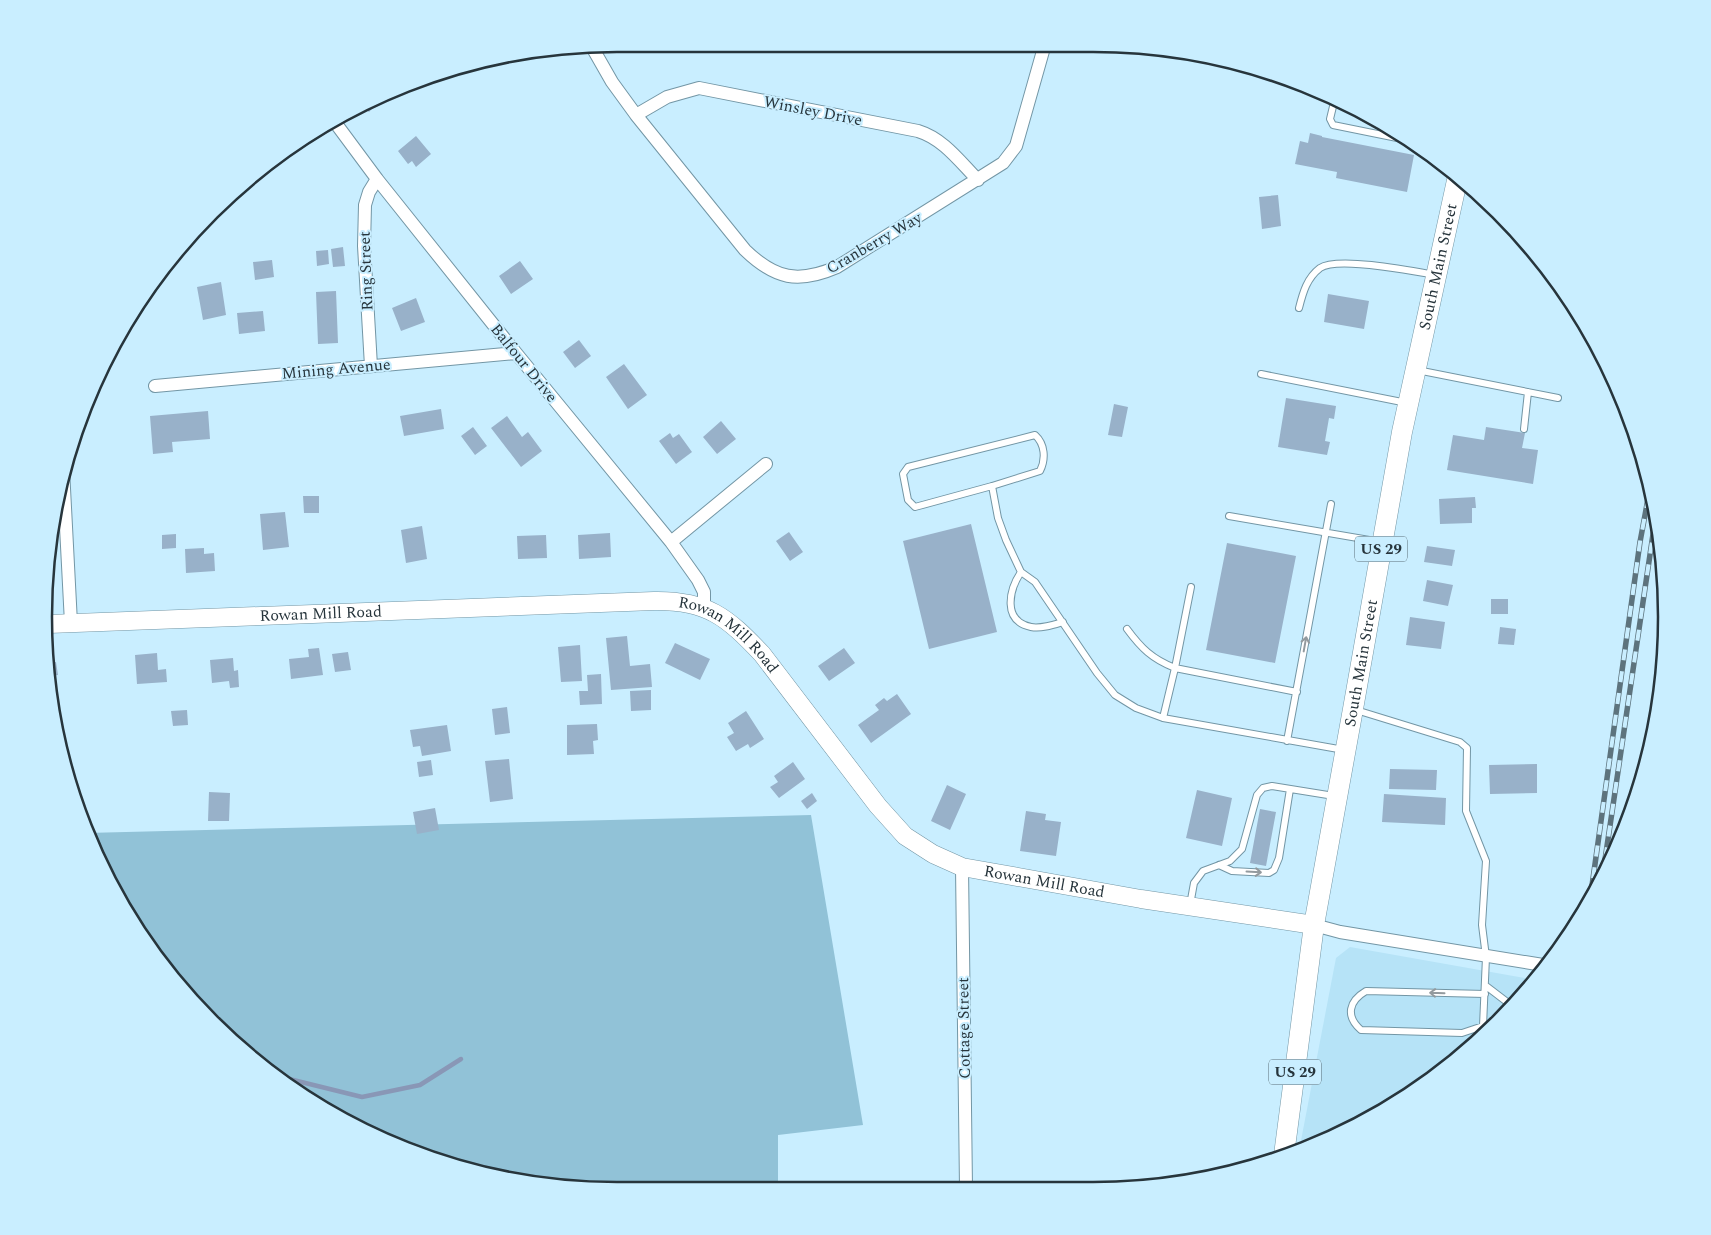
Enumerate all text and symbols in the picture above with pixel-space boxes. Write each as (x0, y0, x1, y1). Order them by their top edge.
street label: Winsley Drive (762, 90, 864, 132)
street label: South Main Street (1413, 201, 1464, 332)
street label: Cranberry Way (822, 205, 928, 280)
street label: Ring Street (353, 231, 379, 311)
street label: Balfour Drive (485, 318, 563, 408)
street label: Mining Avenue (280, 352, 392, 386)
road number: US 29 (1355, 536, 1407, 562)
street label: Rowan Mill Road (677, 590, 785, 678)
street label: South Main Street (1338, 597, 1384, 729)
street label: Rowan Mill Road (259, 599, 382, 628)
one-way arrow (1301, 637, 1311, 653)
street label: Rowan Mill Road (982, 859, 1107, 904)
one-way arrow (1246, 868, 1262, 877)
street label: Cottage Street (951, 977, 977, 1079)
one-way arrow (1429, 988, 1445, 998)
road number: US 29 (1269, 1060, 1321, 1084)

